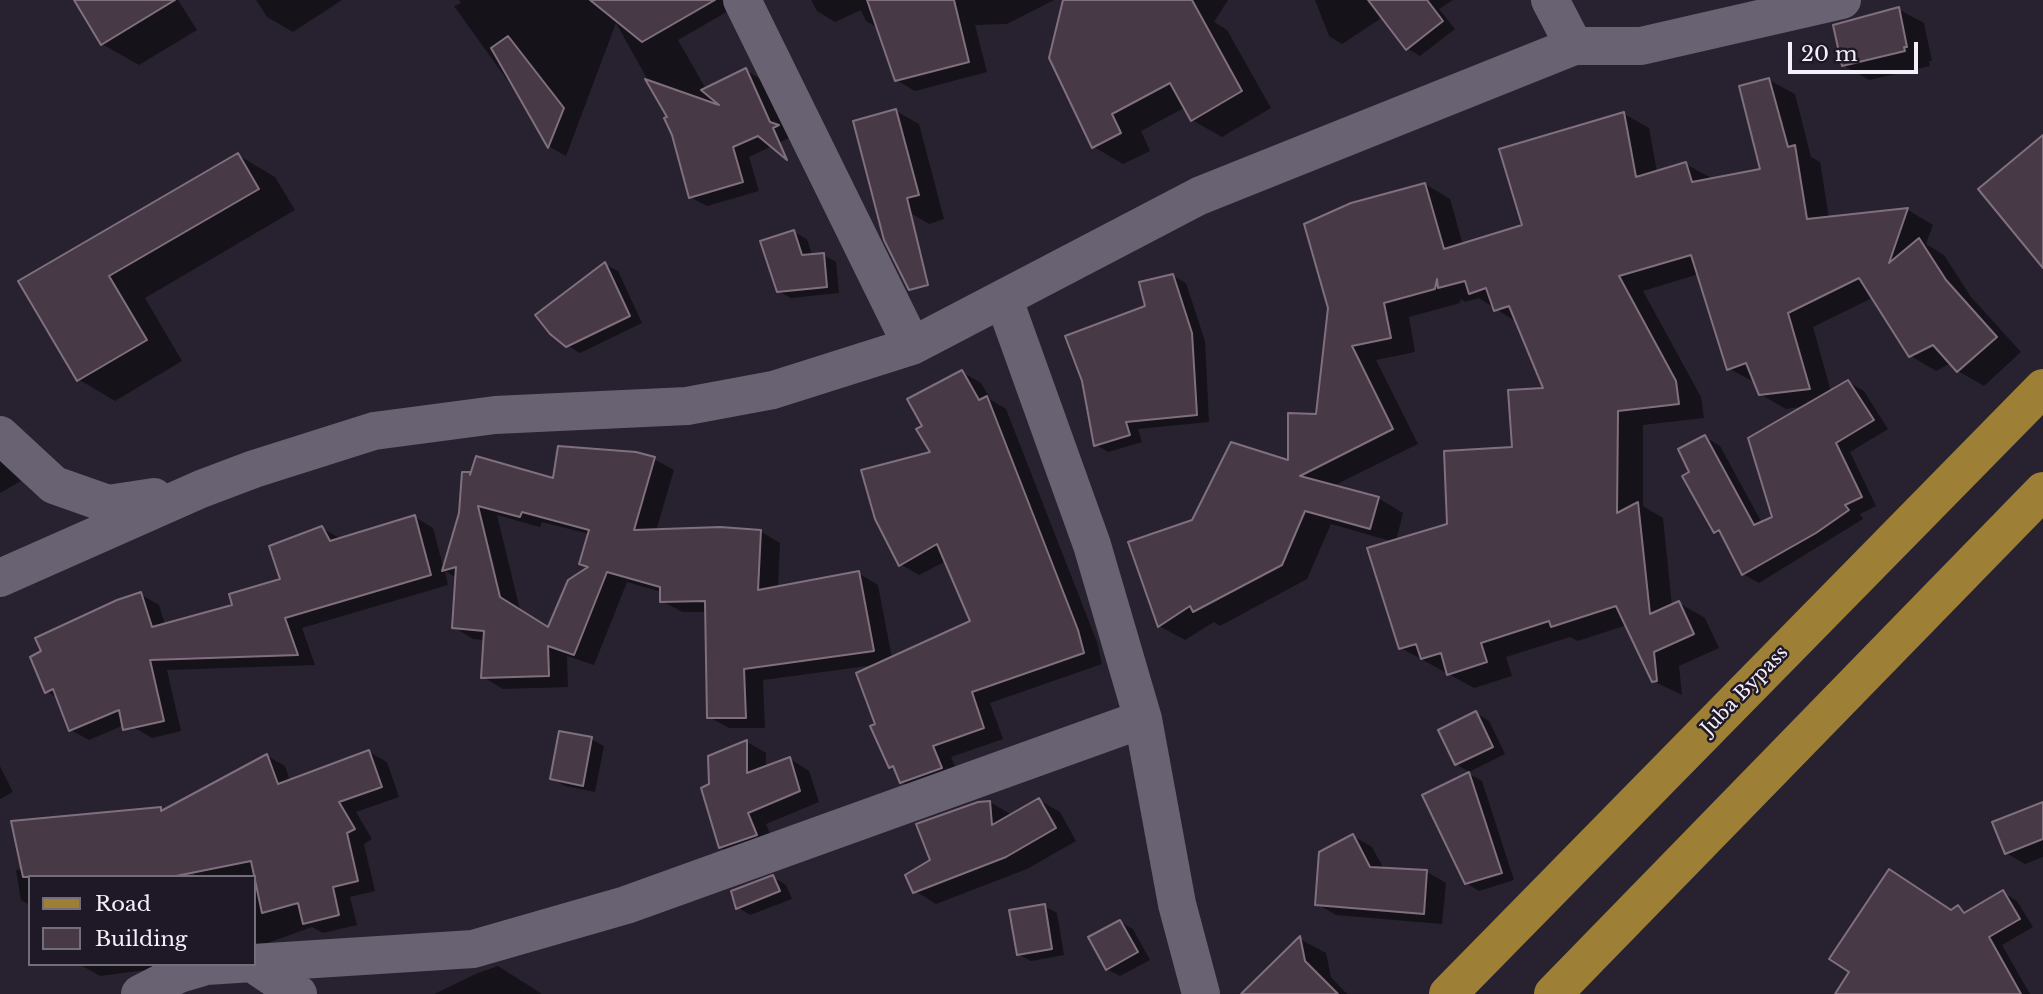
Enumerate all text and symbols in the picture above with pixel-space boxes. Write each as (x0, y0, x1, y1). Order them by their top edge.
scale bar (1791, 28, 1920, 72)
text: 20 m (1801, 41, 1858, 67)
street label: Juba Bypass (1697, 642, 1793, 740)
legend (28, 875, 256, 966)
text: Road (95, 891, 151, 917)
text: Building (95, 926, 187, 952)

